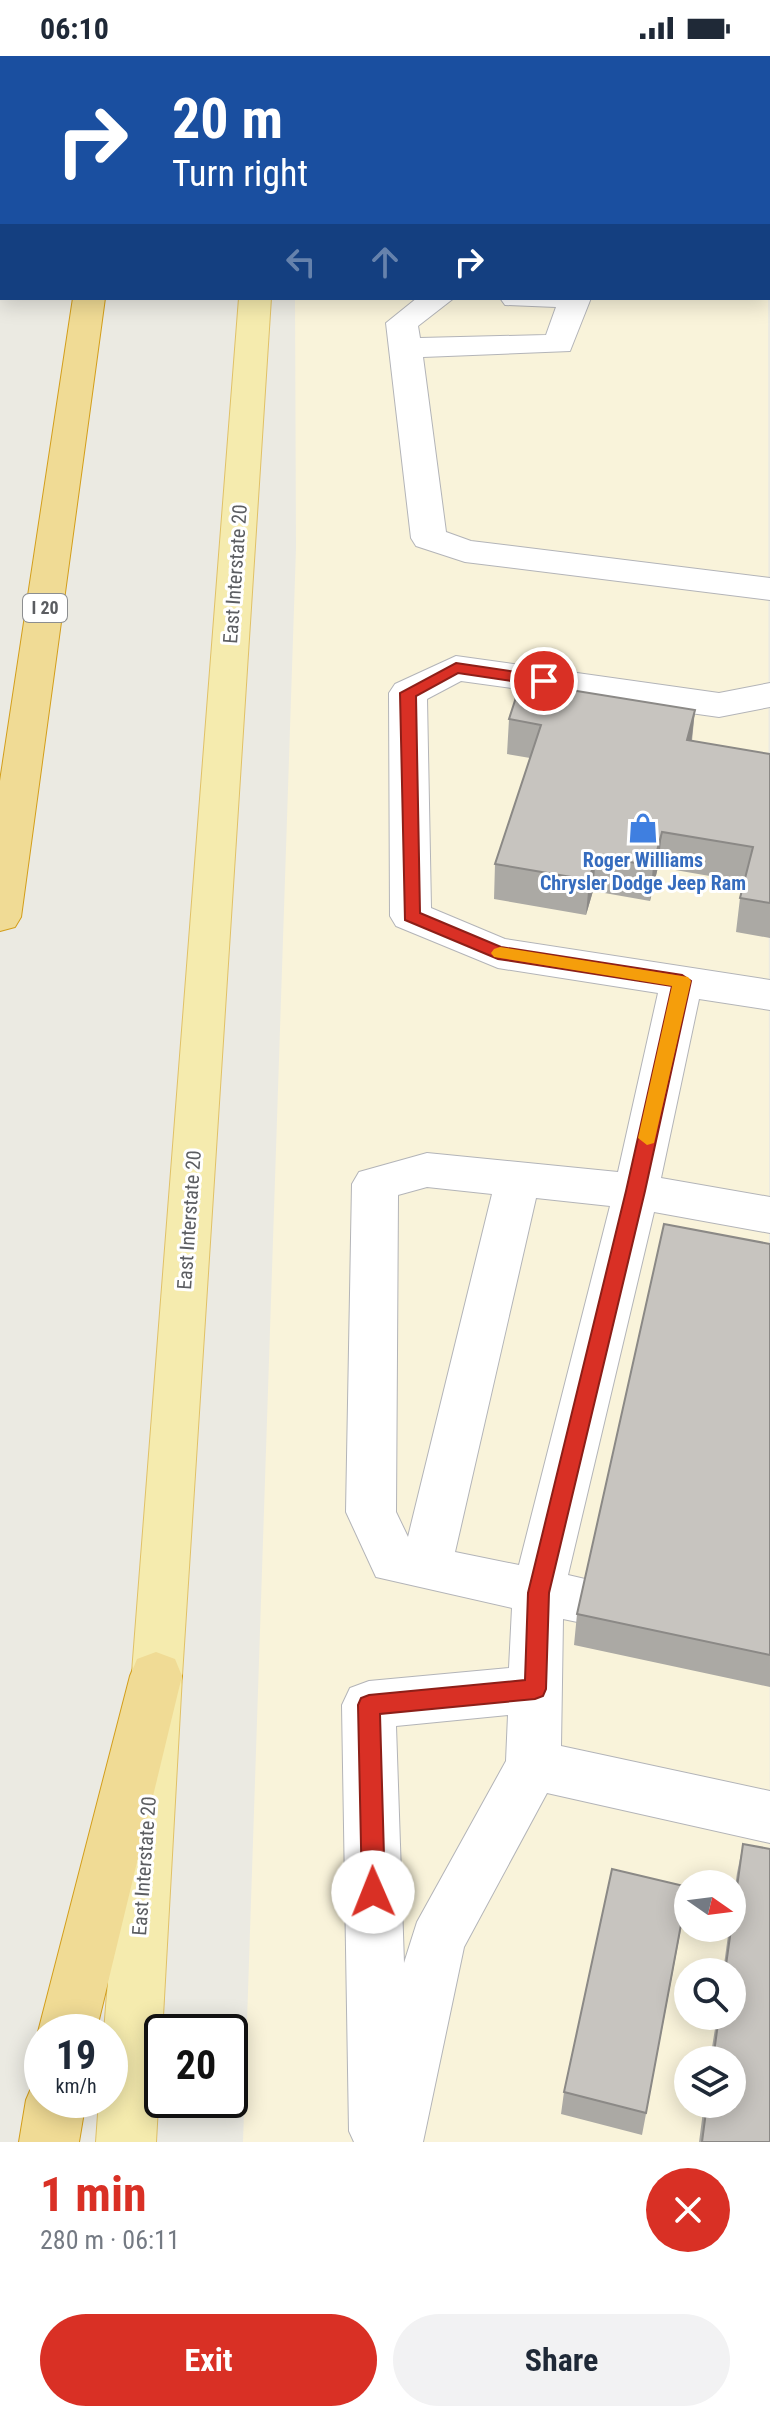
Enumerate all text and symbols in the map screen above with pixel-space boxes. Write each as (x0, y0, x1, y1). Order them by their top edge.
text: 06:10 (40, 11, 109, 46)
text: 20 m (172, 86, 283, 152)
icon: right (40, 88, 144, 192)
text: Turn right (172, 153, 308, 195)
icon: left (279, 240, 323, 284)
icon: ahead (363, 240, 407, 284)
icon: right (447, 240, 491, 284)
street label: East Interstate 20 (218, 504, 252, 644)
road number: I 20 (23, 594, 67, 622)
pin (510, 647, 578, 715)
icon: arrive (522, 659, 566, 703)
shop icon: Roger Williams Chrysler Dodge Jeep Ram (626, 811, 660, 845)
place label: Roger Williams Chrysler Dodge Jeep Ram (540, 848, 746, 895)
street label: East Interstate 20 (172, 1150, 206, 1290)
street label: East Interstate 20 (127, 1796, 161, 1936)
position arrow (331, 1850, 415, 1934)
north arrow (674, 1870, 746, 1942)
map controls (674, 1870, 746, 2118)
button: search (674, 1958, 746, 2030)
speed limit sign: 20 (144, 2014, 248, 2118)
text: 19 (56, 2032, 96, 2079)
button: layers (674, 2046, 746, 2118)
text: km/h (55, 2074, 97, 2098)
text: 1 min (40, 2166, 147, 2223)
button: close (646, 2168, 730, 2252)
text: 280 m · 06:11 (40, 2225, 180, 2255)
button: Exit (40, 2314, 377, 2406)
button: Share (393, 2314, 730, 2406)

